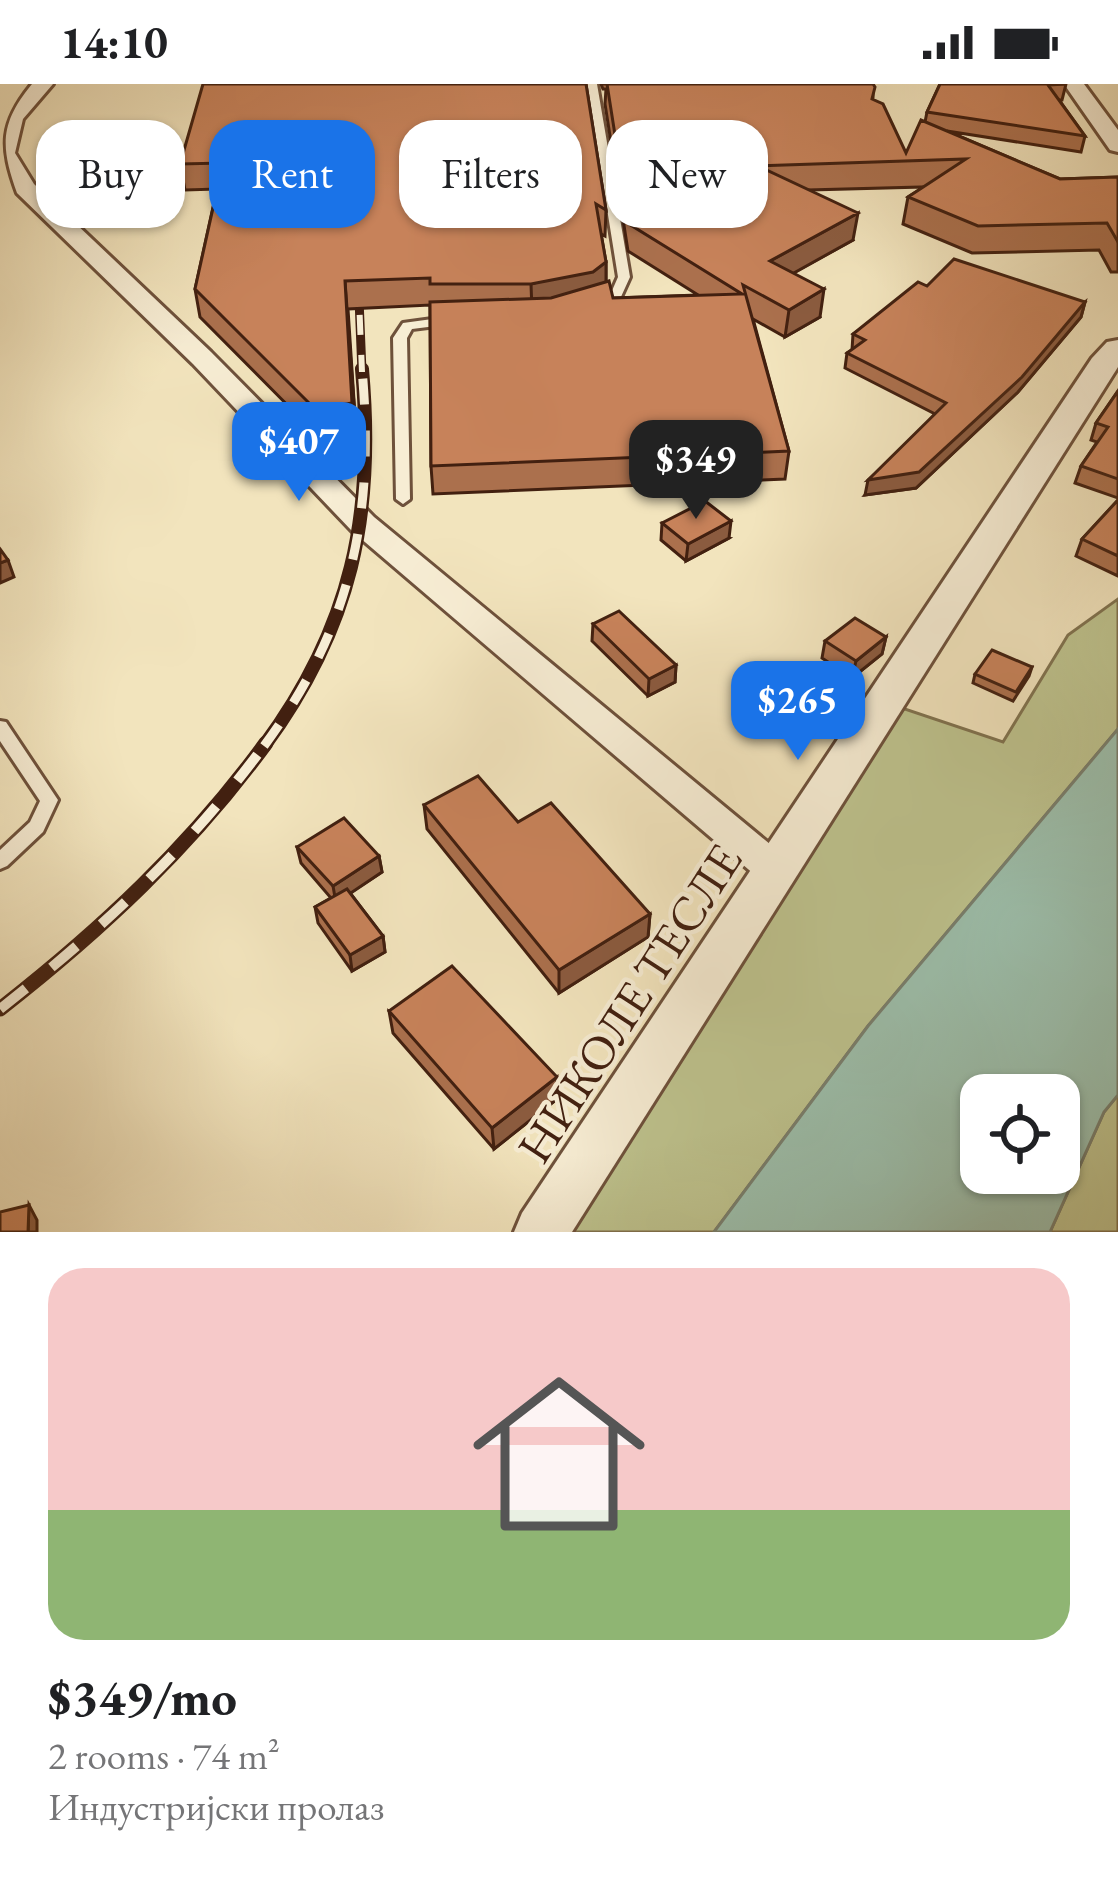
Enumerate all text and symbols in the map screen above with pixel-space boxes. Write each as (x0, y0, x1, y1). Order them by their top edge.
text: 14:10 (60, 13, 168, 71)
chip: Buy (36, 120, 185, 228)
chip: Rent (209, 120, 375, 228)
chip: Filters (399, 120, 582, 228)
chip: New (606, 120, 768, 228)
pin: $407 (228, 402, 370, 504)
text: $407 (259, 415, 339, 466)
pin: $349 (625, 420, 767, 522)
text: $349 (656, 433, 736, 484)
pin: $265 (727, 661, 869, 763)
text: $265 (758, 674, 838, 725)
street label: НИКОЛЕ ТЕСЛЕ (503, 832, 755, 1174)
map controls (960, 1074, 1080, 1194)
button: locate (960, 1074, 1080, 1194)
icon: home (451, 1346, 667, 1562)
text: $349/mo (48, 1664, 237, 1730)
text: 2 rooms · 74 m² (48, 1730, 280, 1781)
text: Индустријски пролаз (48, 1781, 384, 1832)

